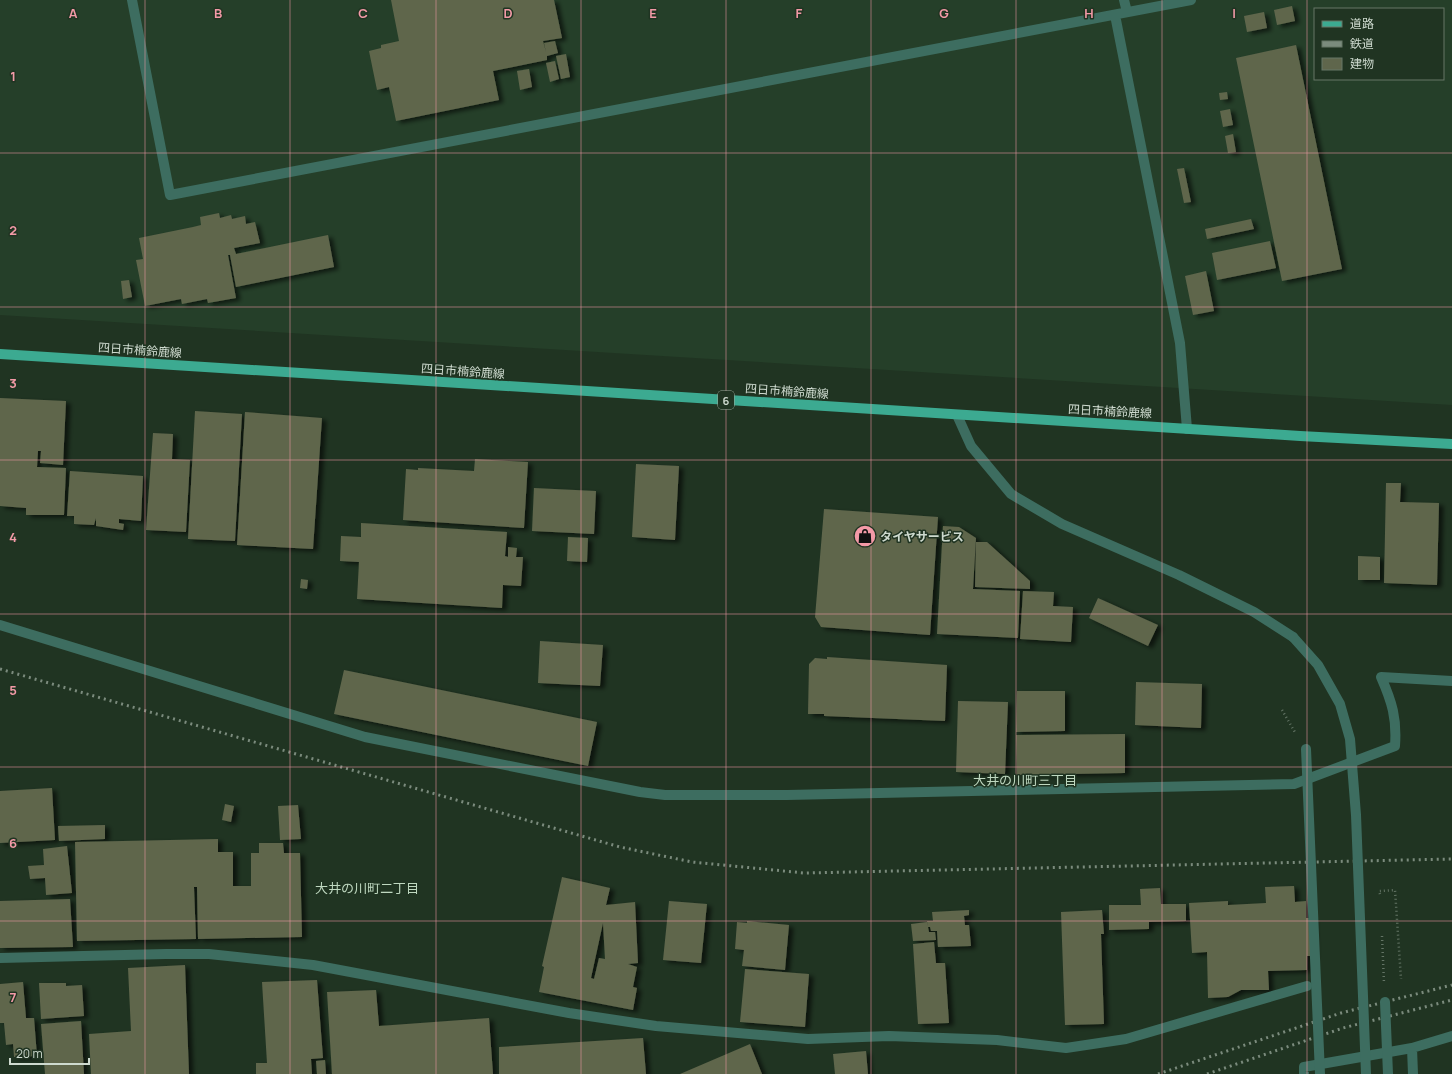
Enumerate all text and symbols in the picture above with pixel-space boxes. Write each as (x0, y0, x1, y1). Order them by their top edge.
text: A (69, 4, 78, 22)
text: B (214, 4, 222, 22)
text: C (358, 4, 368, 22)
text: D (503, 4, 513, 22)
text: E (649, 4, 657, 22)
text: F (796, 4, 803, 22)
text: G (939, 4, 949, 22)
text: H (1084, 4, 1094, 22)
text: I (1232, 4, 1236, 22)
legend (1314, 8, 1444, 80)
text: 道路 (1350, 15, 1374, 32)
text: 鉄道 (1350, 35, 1374, 52)
text: 建物 (1350, 55, 1374, 72)
text: 1 (10, 67, 16, 85)
text: 2 (9, 221, 17, 239)
street label: 四日市楠鈴鹿線 (98, 339, 182, 361)
street label: 四日市楠鈴鹿線 (421, 360, 505, 382)
text: 3 (9, 374, 17, 392)
street label: 四日市楠鈴鹿線 (745, 380, 829, 402)
road number: 6 (718, 391, 734, 409)
street label: 四日市楠鈴鹿線 (1068, 400, 1152, 422)
shop icon: タイヤサービス (852, 523, 878, 549)
text: 4 (9, 528, 17, 546)
place label: タイヤサービス (880, 528, 964, 545)
text: 5 (9, 681, 17, 699)
district label: 大井の川町三丁目 (973, 771, 1077, 789)
text: 6 (9, 834, 17, 852)
district label: 大井の川町二丁目 (315, 879, 419, 897)
text: 7 (10, 988, 17, 1006)
scale bar (10, 1040, 89, 1066)
text: 20 m (16, 1045, 43, 1062)

